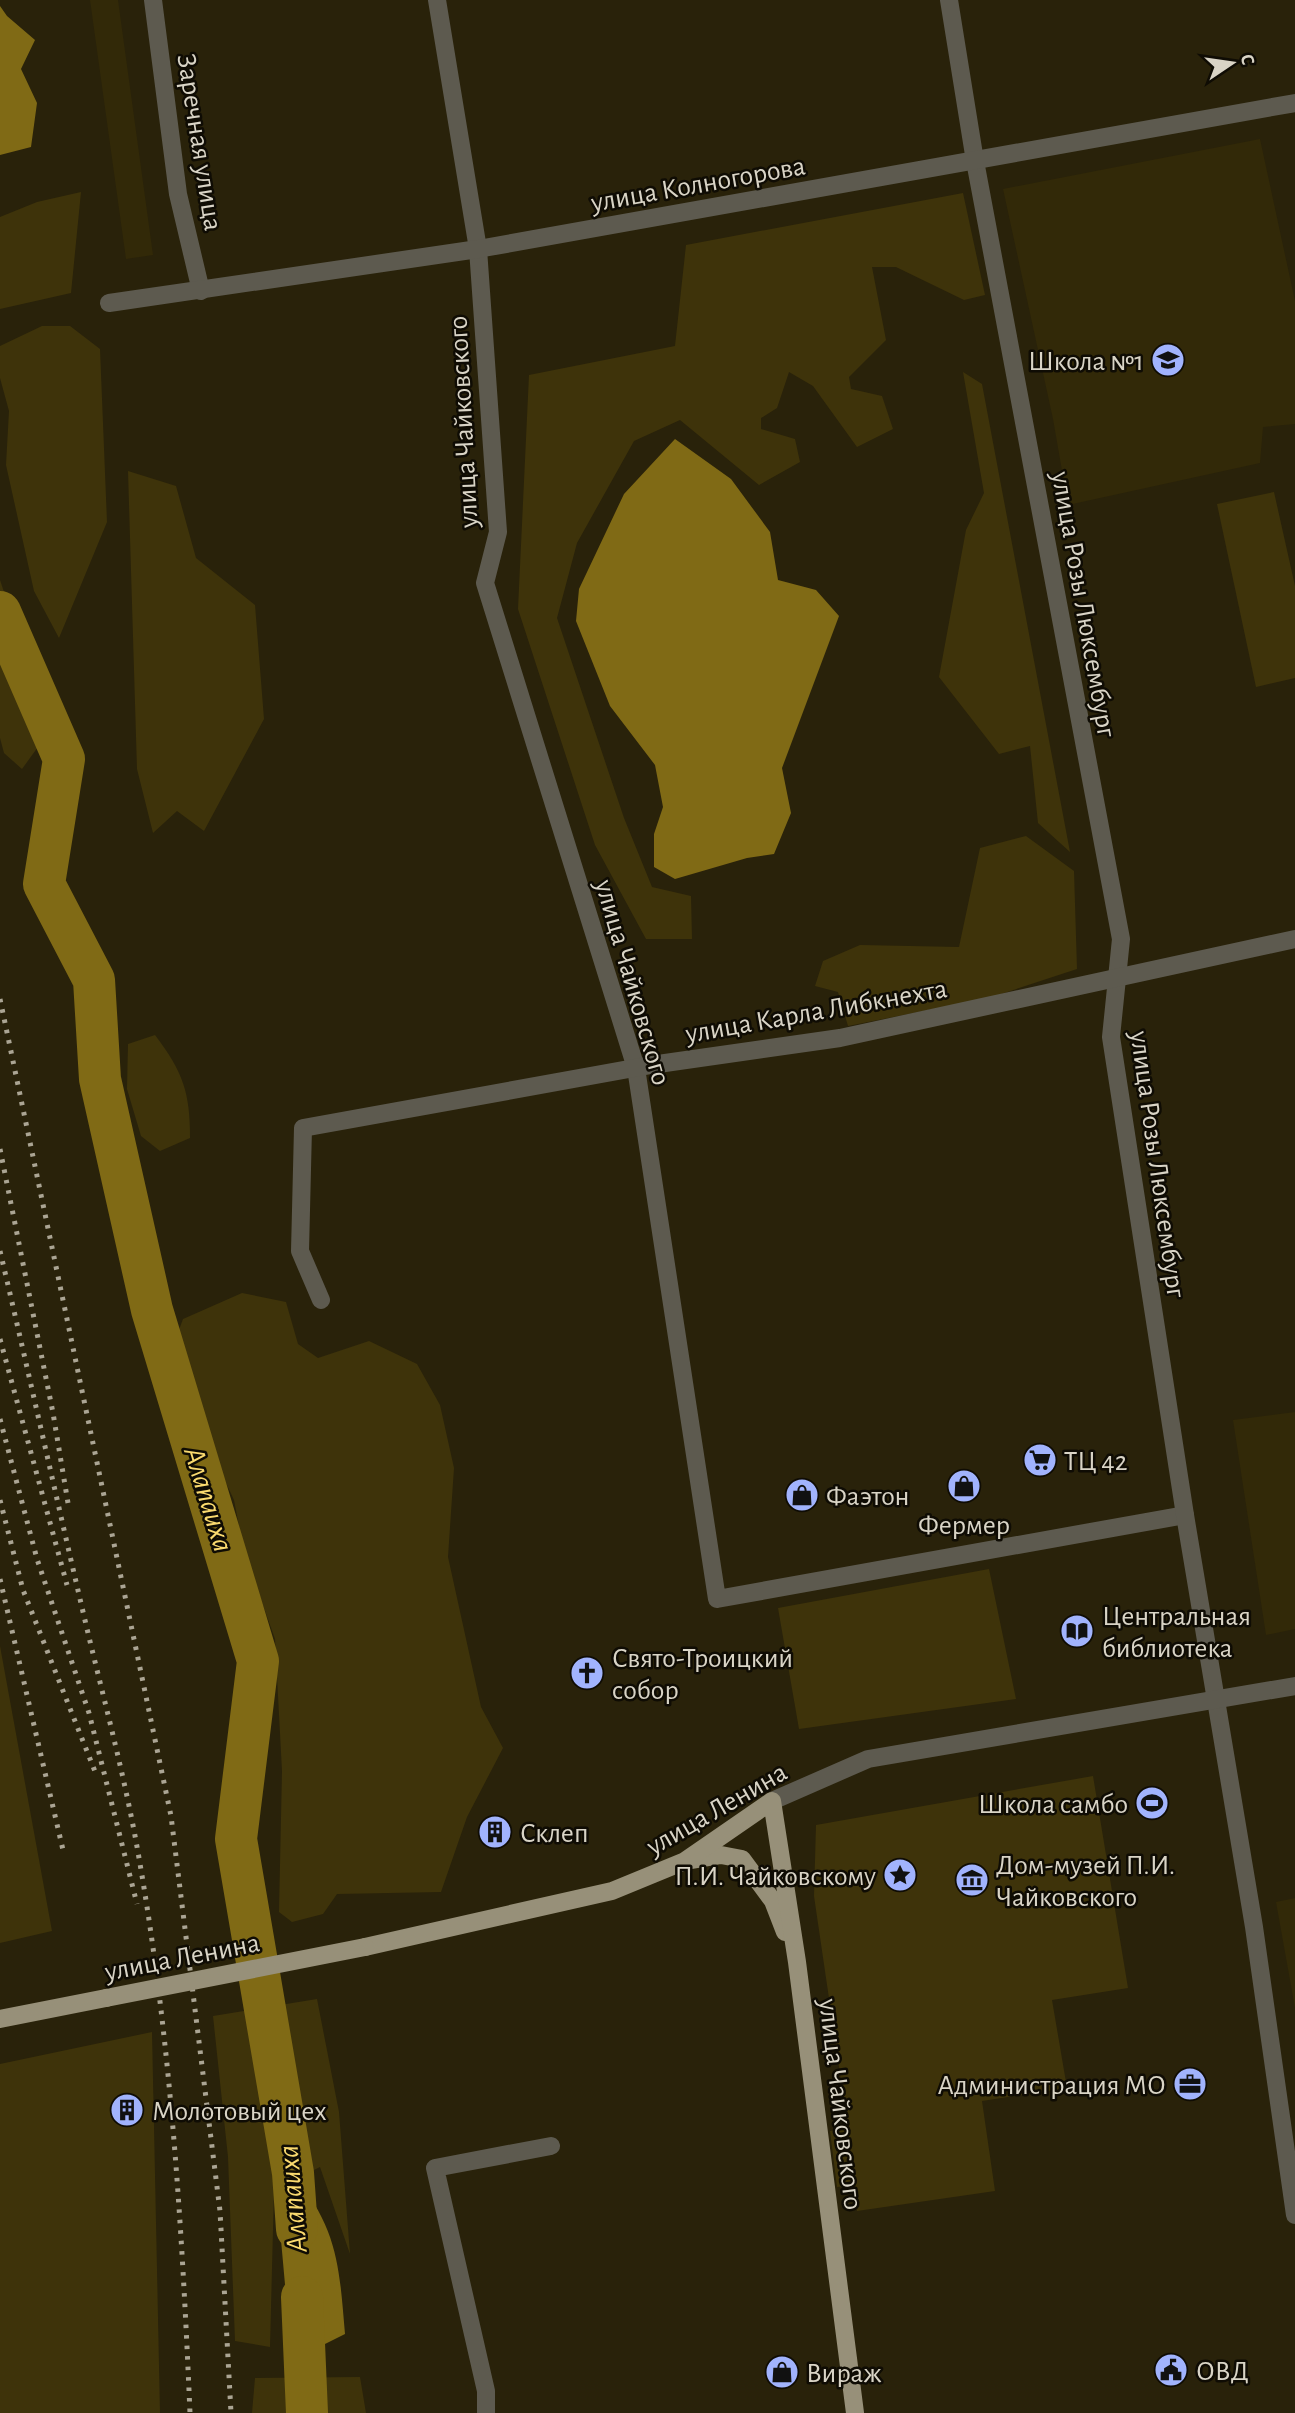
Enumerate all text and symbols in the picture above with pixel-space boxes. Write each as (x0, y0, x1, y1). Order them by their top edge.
north arrow (1197, 28, 1267, 98)
street label: Заречная улица (171, 52, 227, 233)
text: С (1237, 52, 1258, 67)
street label: улица Колногорова (588, 152, 808, 218)
street label: улица Чайковского (444, 315, 484, 530)
school or university icon: Школа №1 (1149, 341, 1187, 379)
place label: Школа №1 (1028, 348, 1144, 376)
street label: улица Розы Люксембург (1046, 468, 1120, 740)
street label: улица Чайковского (589, 876, 675, 1088)
street label: улица Карла Либкнехта (682, 975, 949, 1049)
street label: улица Розы Люксембург (1124, 1028, 1190, 1300)
supermarket icon: ТЦ 42 (1021, 1441, 1059, 1479)
water label: Алапаиха (178, 1442, 238, 1555)
place label: ТЦ 42 (1064, 1448, 1128, 1476)
shop icon: Фермер (945, 1467, 983, 1505)
shop icon: Фаэтон (783, 1476, 821, 1514)
place label: Фаэтон (826, 1483, 910, 1511)
place label: Фермер (918, 1512, 1010, 1540)
place label: Центральная библиотека (1102, 1603, 1251, 1663)
library icon: Центральная библиотека (1058, 1612, 1096, 1650)
place label: Свято-Троицкий собор (612, 1645, 793, 1705)
church icon: Свято-Троицкий собор (568, 1654, 606, 1692)
street label: улица Ленина (641, 1758, 792, 1862)
sports icon: Школа самбо (1133, 1784, 1171, 1822)
place label: Школа самбо (978, 1791, 1128, 1819)
building icon: Склеп (476, 1813, 514, 1851)
place label: Склеп (520, 1820, 589, 1848)
place label: Дом-музей П.И. Чайковского (996, 1852, 1175, 1912)
place icon: П.И. Чайковскому (881, 1856, 919, 1894)
museum icon: Дом-музей П.И. Чайковского (953, 1861, 991, 1899)
place label: П.И. Чайковскому (675, 1863, 876, 1891)
street label: улица Ленина (102, 1929, 262, 1987)
street label: улица Чайковского (813, 1996, 867, 2211)
office icon: Администрация МО (1171, 2065, 1209, 2103)
place label: Администрация МО (938, 2072, 1166, 2100)
building icon: Молотовый цех (108, 2091, 146, 2129)
place label: Молотовый цех (152, 2098, 327, 2126)
water label: Алапаиха (273, 2144, 313, 2255)
public building icon: ОВД (1152, 2351, 1190, 2389)
shop icon: Вираж (763, 2353, 801, 2391)
place label: ОВД (1196, 2358, 1249, 2386)
place label: Вираж (806, 2360, 882, 2388)

